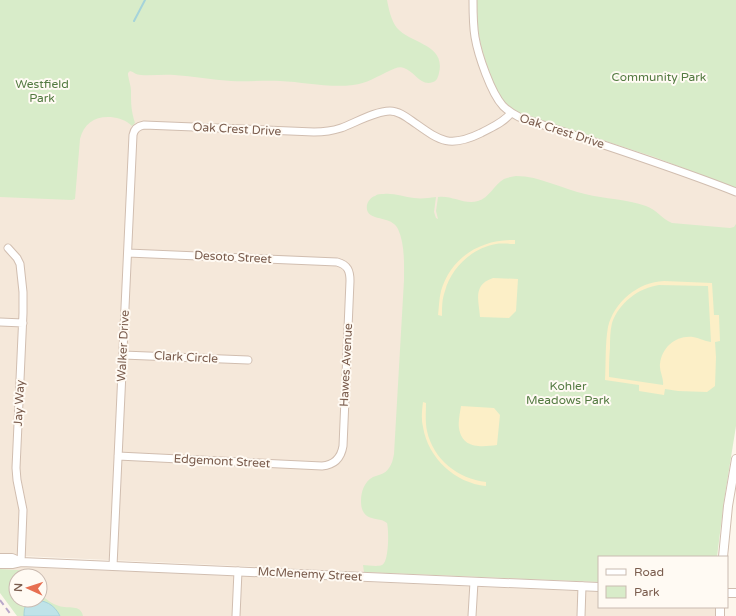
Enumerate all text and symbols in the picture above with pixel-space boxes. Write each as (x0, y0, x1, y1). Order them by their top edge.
park label: Community Park (612, 70, 707, 84)
park label: Westfield Park (15, 77, 69, 105)
street label: Oak Crest Drive (518, 111, 606, 151)
street label: Oak Crest Drive (192, 120, 282, 138)
street label: Desoto Street (194, 248, 273, 266)
street label: Walker Drive (114, 310, 132, 382)
street label: Hawes Avenue (337, 323, 355, 407)
street label: Clark Circle (154, 348, 219, 366)
street label: Jay Way (11, 379, 27, 427)
park label: Kohler Meadows Park (526, 379, 610, 407)
street label: Edgemont Street (173, 451, 271, 471)
legend (598, 556, 728, 608)
street label: McMenemy Street (257, 564, 363, 584)
text: Road (634, 565, 664, 579)
north arrow (8, 568, 48, 608)
text: N (12, 583, 25, 592)
text: Park (634, 585, 660, 599)

